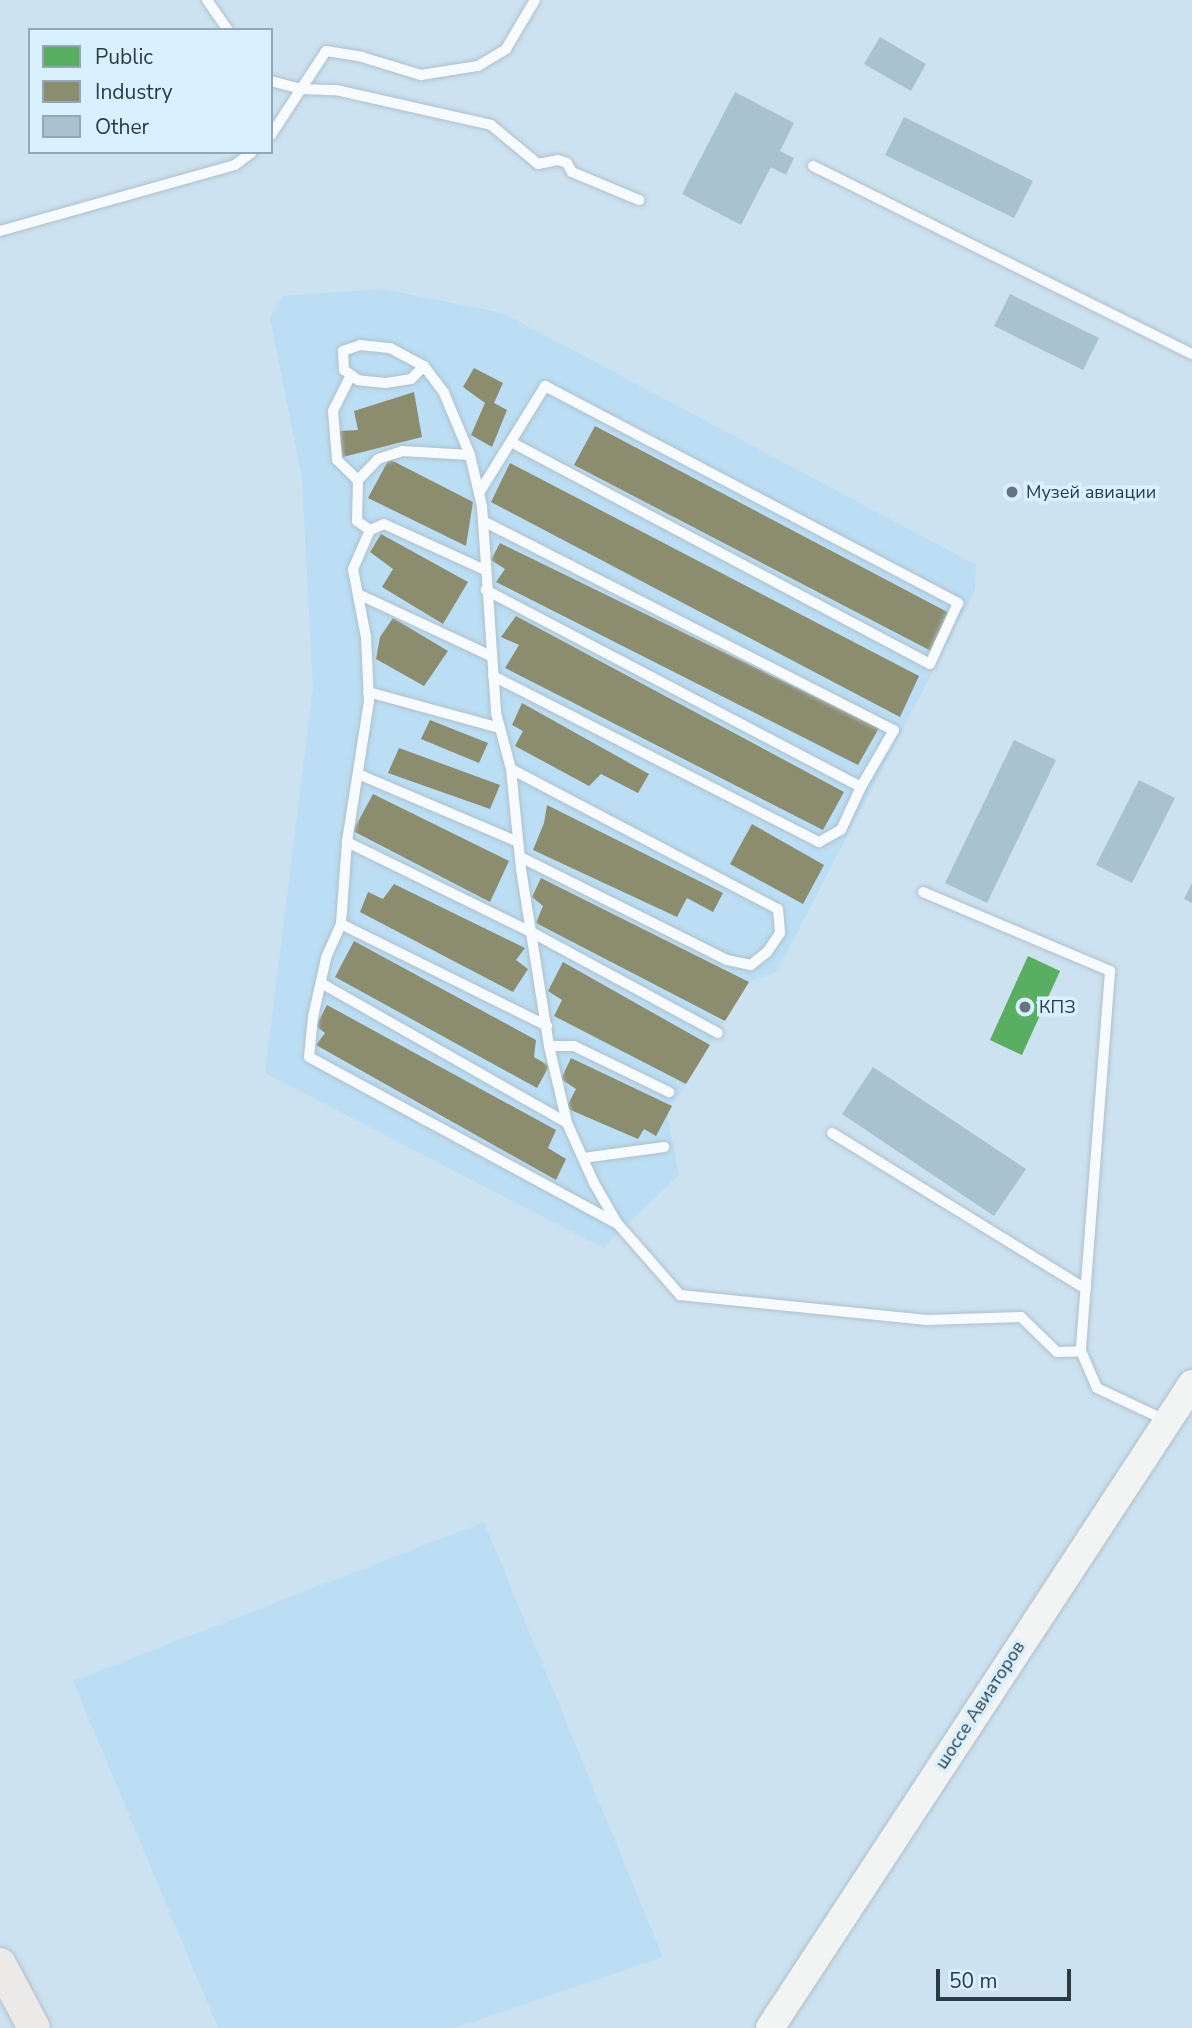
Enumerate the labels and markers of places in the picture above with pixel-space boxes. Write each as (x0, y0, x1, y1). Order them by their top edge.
place label: Музей авиации (1026, 481, 1156, 503)
marker: Музей авиации (1004, 484, 1020, 500)
place label: КПЗ (1039, 996, 1076, 1018)
marker: КПЗ (1017, 999, 1033, 1015)

